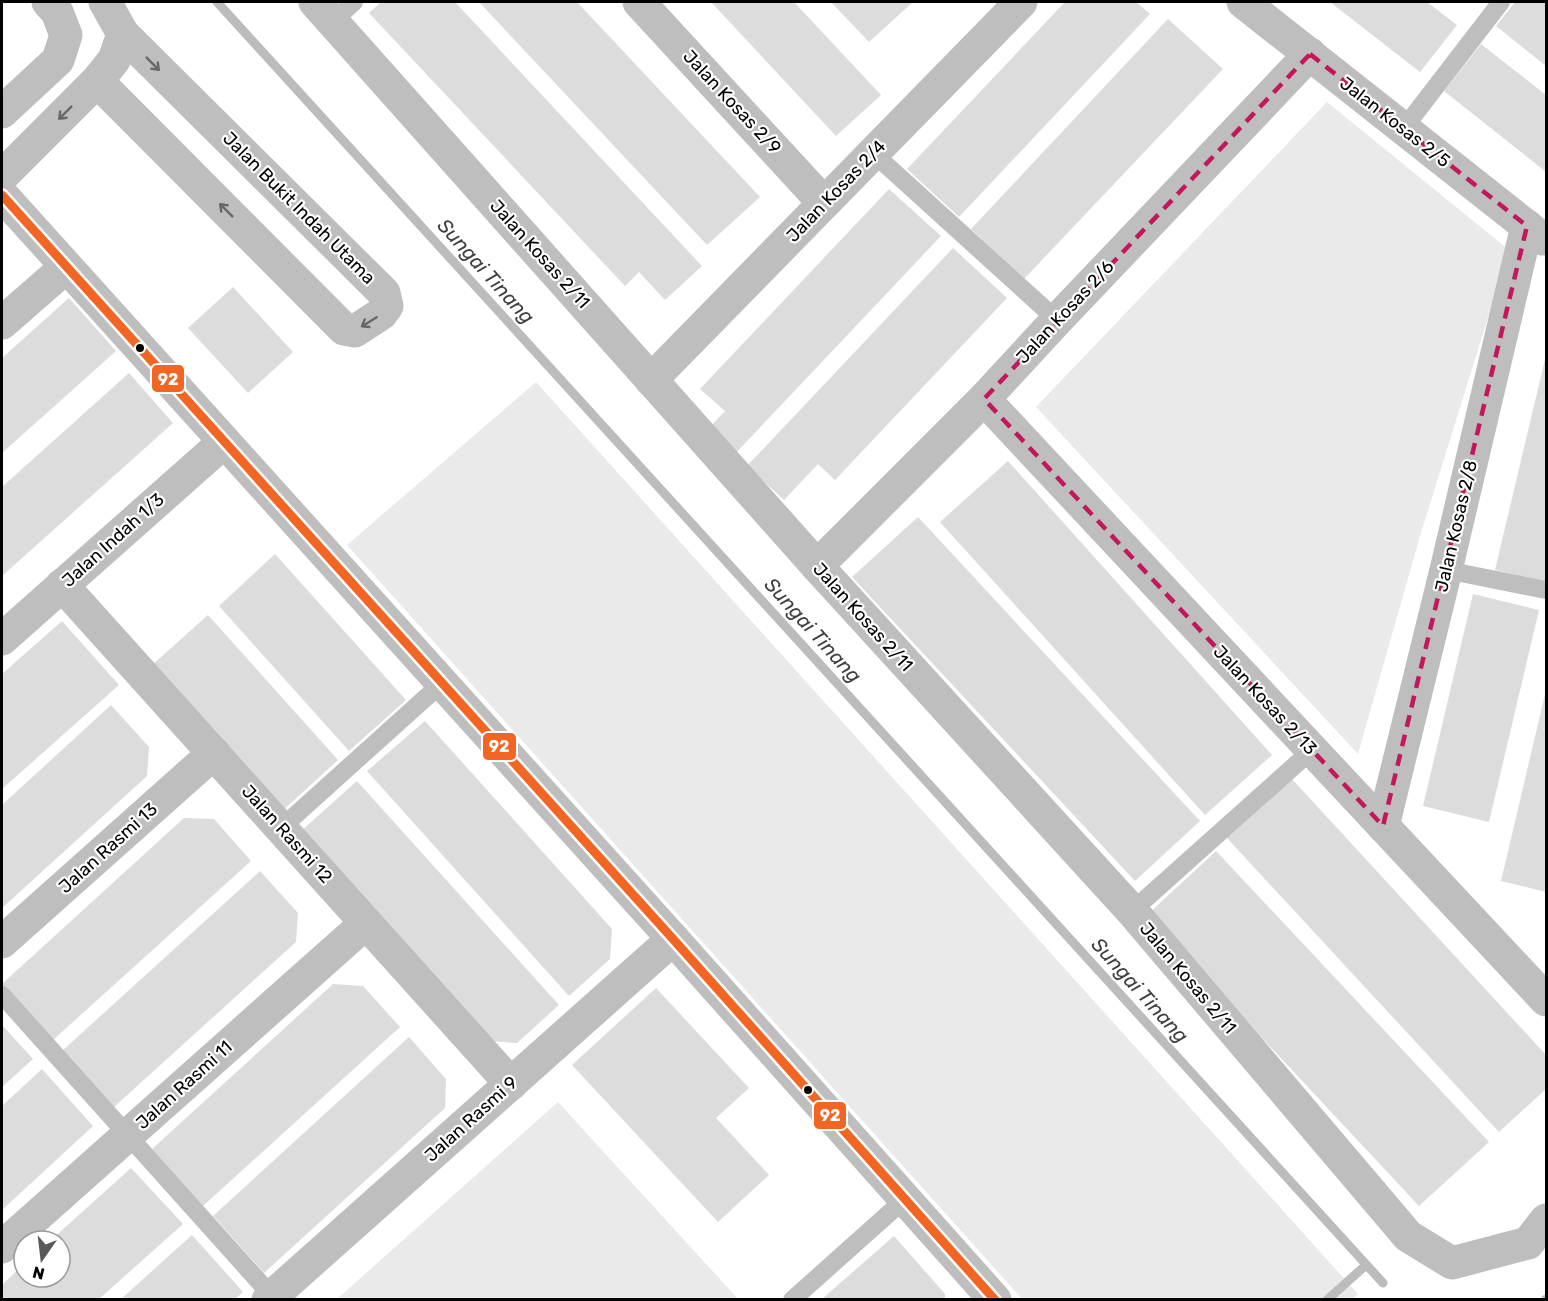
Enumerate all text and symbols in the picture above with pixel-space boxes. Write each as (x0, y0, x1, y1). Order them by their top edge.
street label: Jalan Kosas 2/9 (678, 45, 786, 159)
one-way arrow (146, 56, 161, 71)
street label: Jalan Kosas 2/5 (1335, 72, 1455, 172)
one-way arrow (57, 106, 72, 120)
street label: Jalan Bukit Indah Utama (218, 127, 380, 289)
street label: Jalan Kosas 2/4 (782, 135, 890, 247)
street label: Jalan Kosas 2/11 (485, 195, 595, 313)
one-way arrow (218, 203, 233, 218)
water label: Sungai Tinang (432, 213, 540, 329)
street label: Jalan Kosas 2/6 (1011, 256, 1119, 368)
one-way arrow (361, 316, 378, 328)
unlabelled marker (134, 342, 146, 354)
line badge: 92 (151, 364, 185, 393)
text: 92 (158, 370, 178, 389)
street label: Jalan Kosas 2/8 (1430, 458, 1482, 594)
street label: Jalan Indah 1/3 (57, 488, 169, 592)
street label: Jalan Kosas 2/11 (808, 558, 918, 676)
water label: Sungai Tinang (759, 572, 867, 688)
street label: Jalan Kosas 2/13 (1209, 641, 1321, 759)
line badge: 92 (482, 732, 517, 761)
text: 92 (489, 737, 509, 756)
street label: Jalan Rasmi 12 (237, 780, 337, 888)
street label: Jalan Rasmi 13 (54, 798, 162, 898)
street label: Jalan Kosas 2/11 (1135, 918, 1241, 1038)
water label: Sungai Tinang (1086, 932, 1194, 1048)
street label: Jalan Rasmi 11 (131, 1036, 237, 1134)
street label: Jalan Rasmi 9 (420, 1072, 522, 1166)
unlabelled marker (802, 1084, 814, 1096)
line badge: 92 (813, 1101, 847, 1130)
text: 92 (820, 1106, 840, 1125)
north arrow (12, 1229, 72, 1289)
text: N (31, 1262, 46, 1284)

